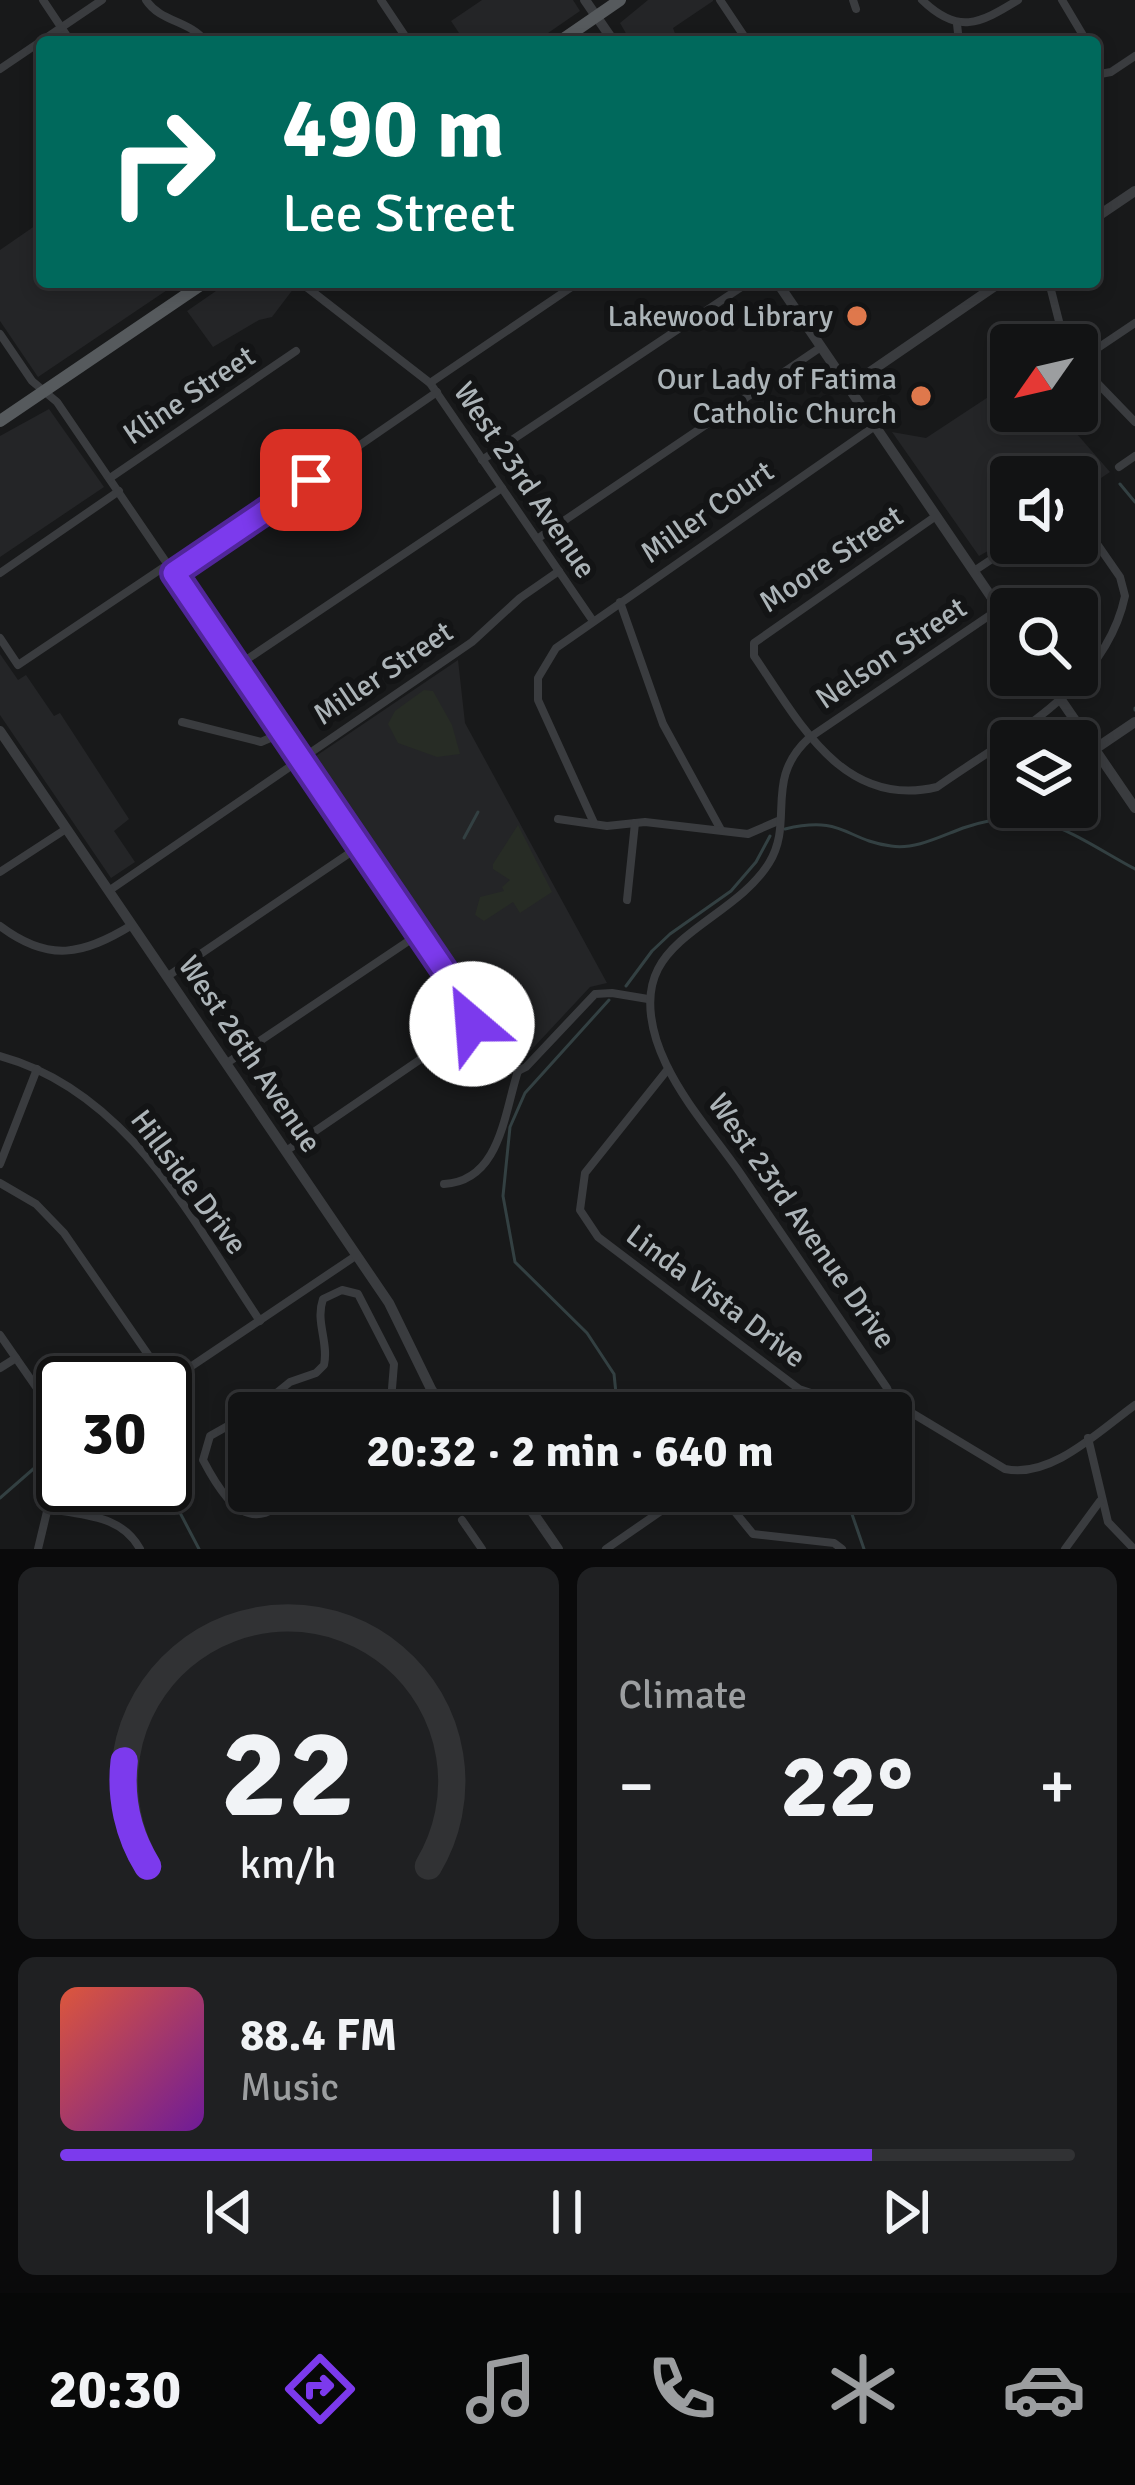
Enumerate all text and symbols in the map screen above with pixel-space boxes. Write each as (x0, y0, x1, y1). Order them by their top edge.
text: 490 m (282, 77, 504, 181)
icon: right (84, 84, 240, 240)
text: Lee Street (282, 180, 515, 247)
place label: Lakewood Library (607, 298, 833, 335)
marker: Lakewood Library (844, 303, 870, 329)
north arrow (990, 324, 1098, 432)
map controls (990, 324, 1098, 828)
street label: Kline Street (116, 338, 262, 453)
place label: Our Lady of Fatima Catholic Church (657, 361, 897, 432)
street label: West 23rd Avenue (445, 375, 604, 586)
marker: Our Lady of Fatima Catholic Church (908, 383, 934, 409)
pin (260, 429, 362, 531)
icon: arrive (278, 447, 344, 513)
street label: Miller Court (634, 453, 781, 572)
button: sound (990, 456, 1098, 564)
street label: Moore Street (752, 498, 910, 621)
button: search (990, 588, 1098, 696)
street label: Nelson Street (809, 589, 974, 717)
street label: Miller Street (307, 613, 460, 734)
button: layers (990, 720, 1098, 828)
street label: West 26th Avenue (170, 949, 329, 1160)
position arrow (409, 961, 535, 1087)
street label: West 23rd Avenue Drive (700, 1087, 904, 1356)
street label: Hillside Drive (122, 1103, 255, 1262)
street label: Linda Vista Drive (619, 1217, 813, 1376)
speed limit sign: 30 (36, 1356, 192, 1512)
text: 20:32 · 2 min · 640 m (366, 1424, 774, 1479)
text: Climate (619, 1671, 747, 1719)
text: 22 (221, 1698, 356, 1851)
text: 22° (780, 1731, 913, 1842)
text: − (619, 1746, 654, 1827)
text: + (1039, 1746, 1075, 1827)
text: km/h (240, 1838, 337, 1891)
text: 88.4 FM (240, 2008, 397, 2063)
text: Music (240, 2063, 339, 2111)
icon: previous (196, 2179, 262, 2245)
icon: pause (534, 2179, 600, 2245)
icon: next (873, 2179, 939, 2245)
icon: directions (278, 2347, 362, 2431)
icon: music (459, 2347, 543, 2431)
icon: phone (640, 2347, 724, 2431)
icon: climate (821, 2347, 905, 2431)
icon: car (1002, 2347, 1086, 2431)
text: 20:30 (49, 2356, 181, 2423)

